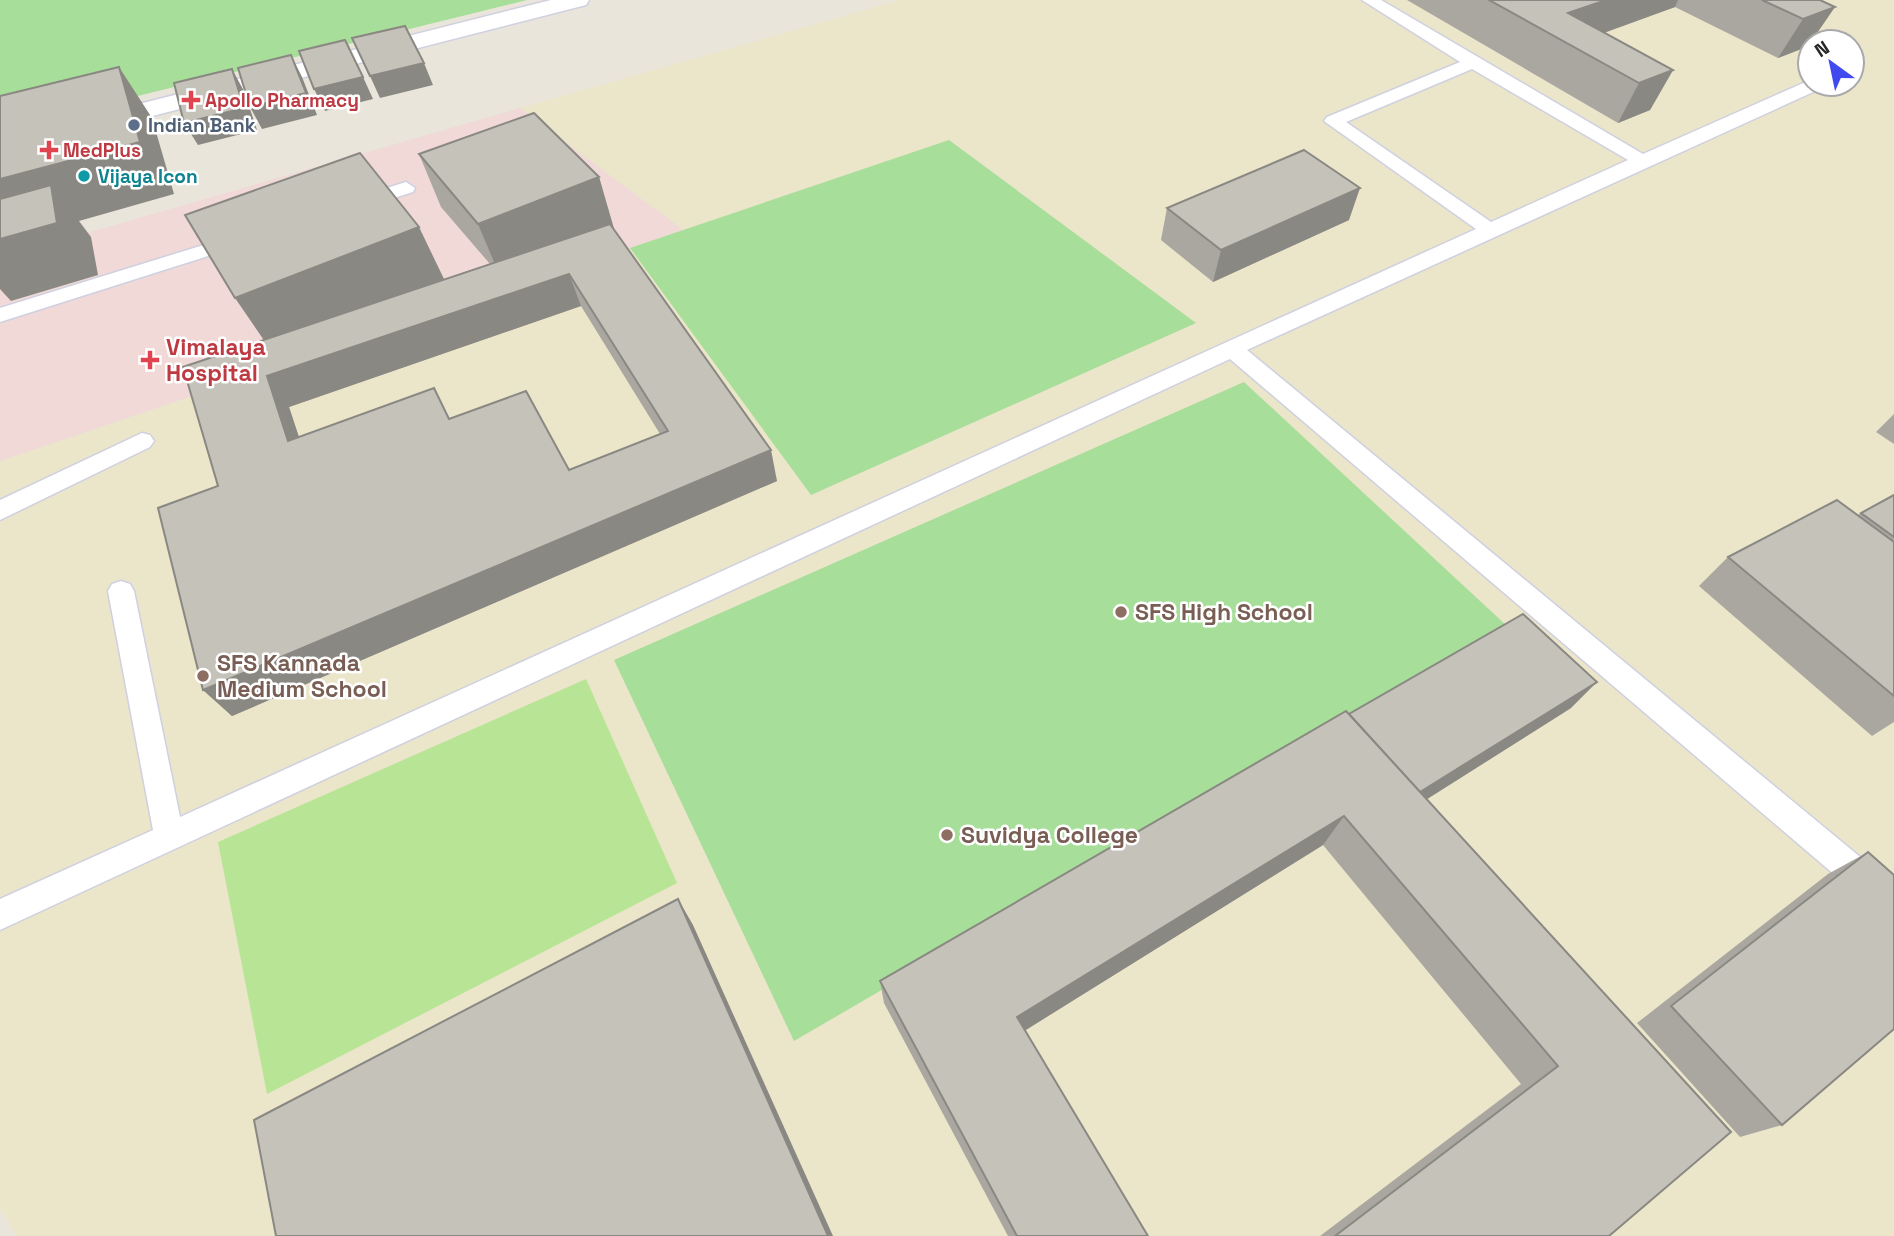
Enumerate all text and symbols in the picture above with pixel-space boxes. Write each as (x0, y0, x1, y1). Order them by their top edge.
north arrow (1796, 28, 1866, 98)
text: N (1810, 35, 1834, 63)
place label: Apollo Pharmacy (205, 88, 359, 113)
marker: Apollo Pharmacy (183, 92, 199, 108)
place label: Indian Bank (148, 113, 256, 138)
marker: Indian Bank (126, 117, 142, 133)
place label: MedPlus (63, 138, 141, 163)
marker: MedPlus (41, 142, 57, 158)
place label: Vijaya Icon (98, 164, 198, 189)
marker: Vijaya Icon (76, 168, 92, 184)
place label: Vimalaya Hospital (166, 332, 266, 388)
marker: Vimalaya Hospital (140, 350, 160, 370)
place label: SFS High School (1135, 597, 1313, 627)
marker: SFS High School (1113, 604, 1129, 620)
place label: SFS Kannada Medium School (217, 648, 387, 704)
marker: SFS Kannada Medium School (195, 668, 211, 684)
place label: Suvidya College (961, 820, 1138, 850)
marker: Suvidya College (939, 827, 955, 843)

